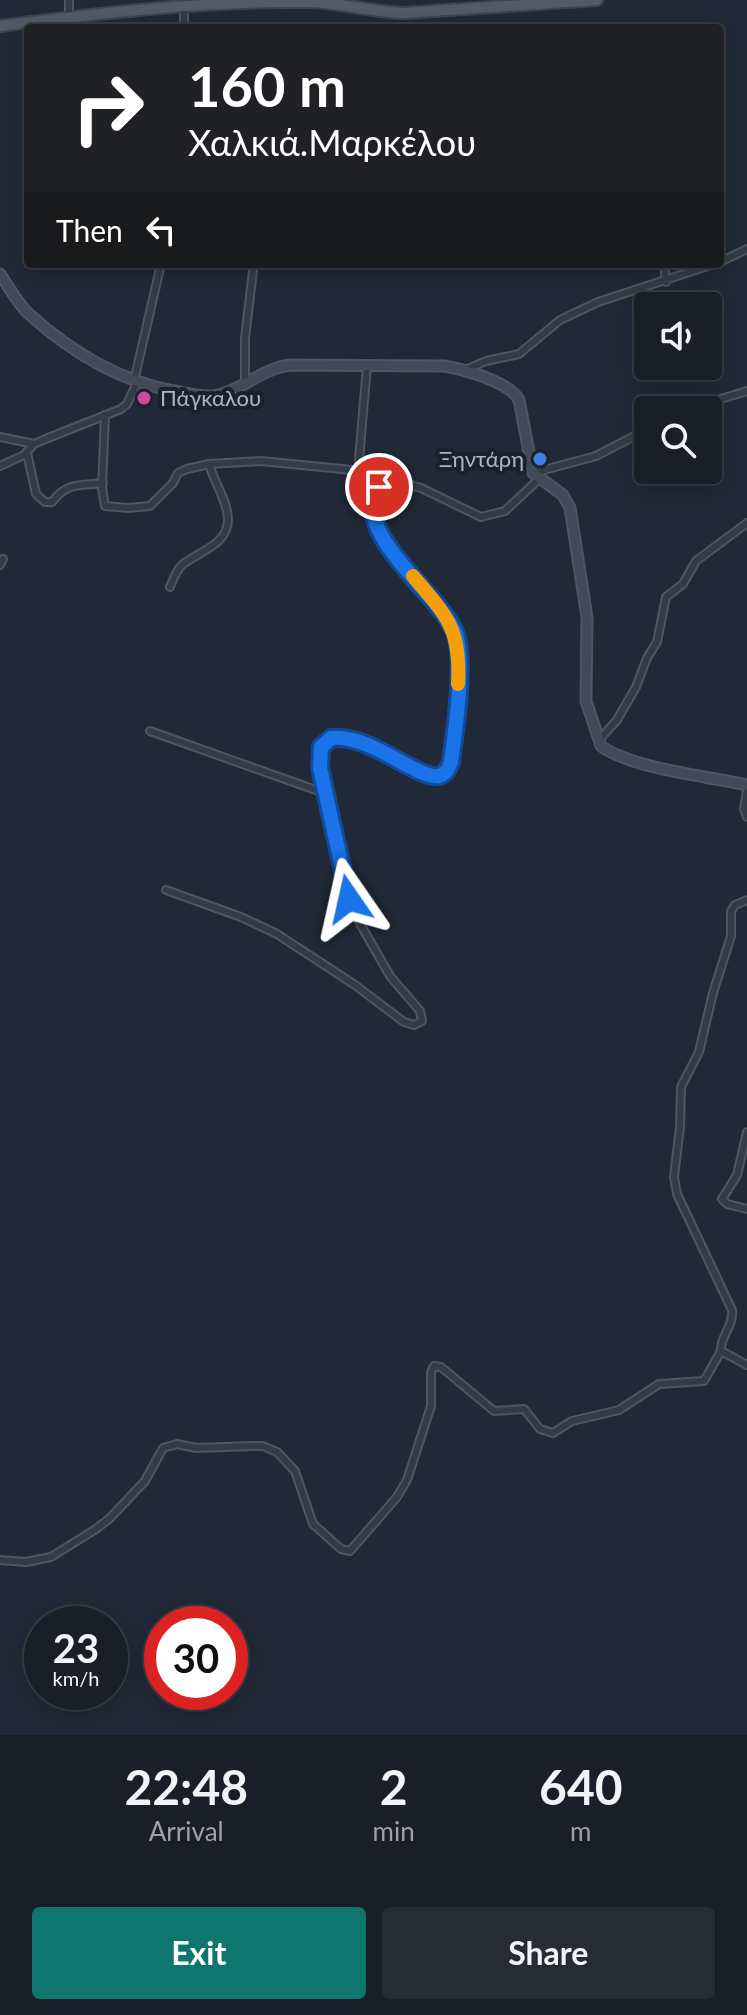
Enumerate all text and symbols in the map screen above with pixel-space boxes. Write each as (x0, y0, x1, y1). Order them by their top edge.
text: 160 m (188, 52, 346, 119)
icon: right (56, 56, 160, 160)
text: Χαλκιά.Μαρκέλου (188, 120, 476, 164)
icon: left (139, 208, 183, 252)
text: Then (56, 212, 123, 248)
map controls (634, 292, 722, 484)
button: sound (634, 292, 722, 380)
place label: Πάγκαλου (160, 384, 261, 411)
marker: Πάγκαλου (135, 389, 153, 407)
button: search (634, 396, 722, 484)
place label: Ξηντάρη (439, 445, 524, 472)
marker: Ξηντάρη (531, 450, 549, 468)
pin (345, 453, 413, 521)
icon: arrive (357, 465, 401, 509)
position arrow (307, 857, 391, 941)
speed limit sign: 30 (144, 1606, 248, 1710)
text: 23 (53, 1624, 99, 1672)
text: km/h (53, 1666, 99, 1690)
text: 22:48 (124, 1758, 248, 1815)
text: 2 (380, 1758, 408, 1815)
text: 640 (539, 1758, 623, 1815)
text: Arrival (149, 1815, 224, 1847)
text: min (373, 1815, 415, 1847)
text: m (570, 1815, 592, 1847)
button: Exit (32, 1907, 366, 1999)
button: Share (382, 1907, 715, 1999)

